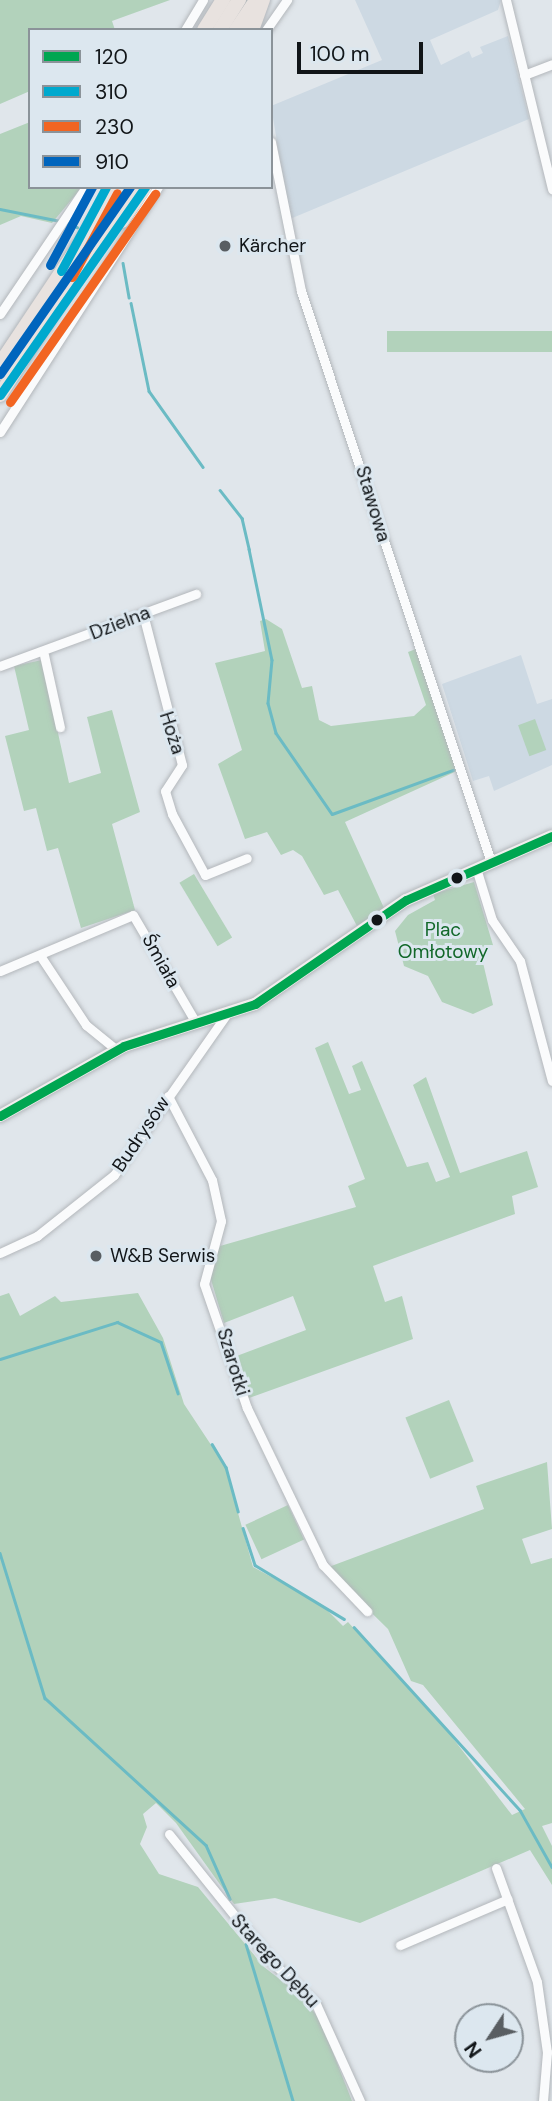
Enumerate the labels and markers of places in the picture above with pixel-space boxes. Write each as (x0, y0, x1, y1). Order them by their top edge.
place label: Kärcher (239, 235, 306, 257)
marker: Kärcher (217, 238, 233, 254)
unlabelled marker (450, 871, 464, 885)
unlabelled marker (370, 913, 384, 927)
place label: W&B Serwis (110, 1245, 215, 1267)
marker: W&B Serwis (88, 1248, 104, 1264)

